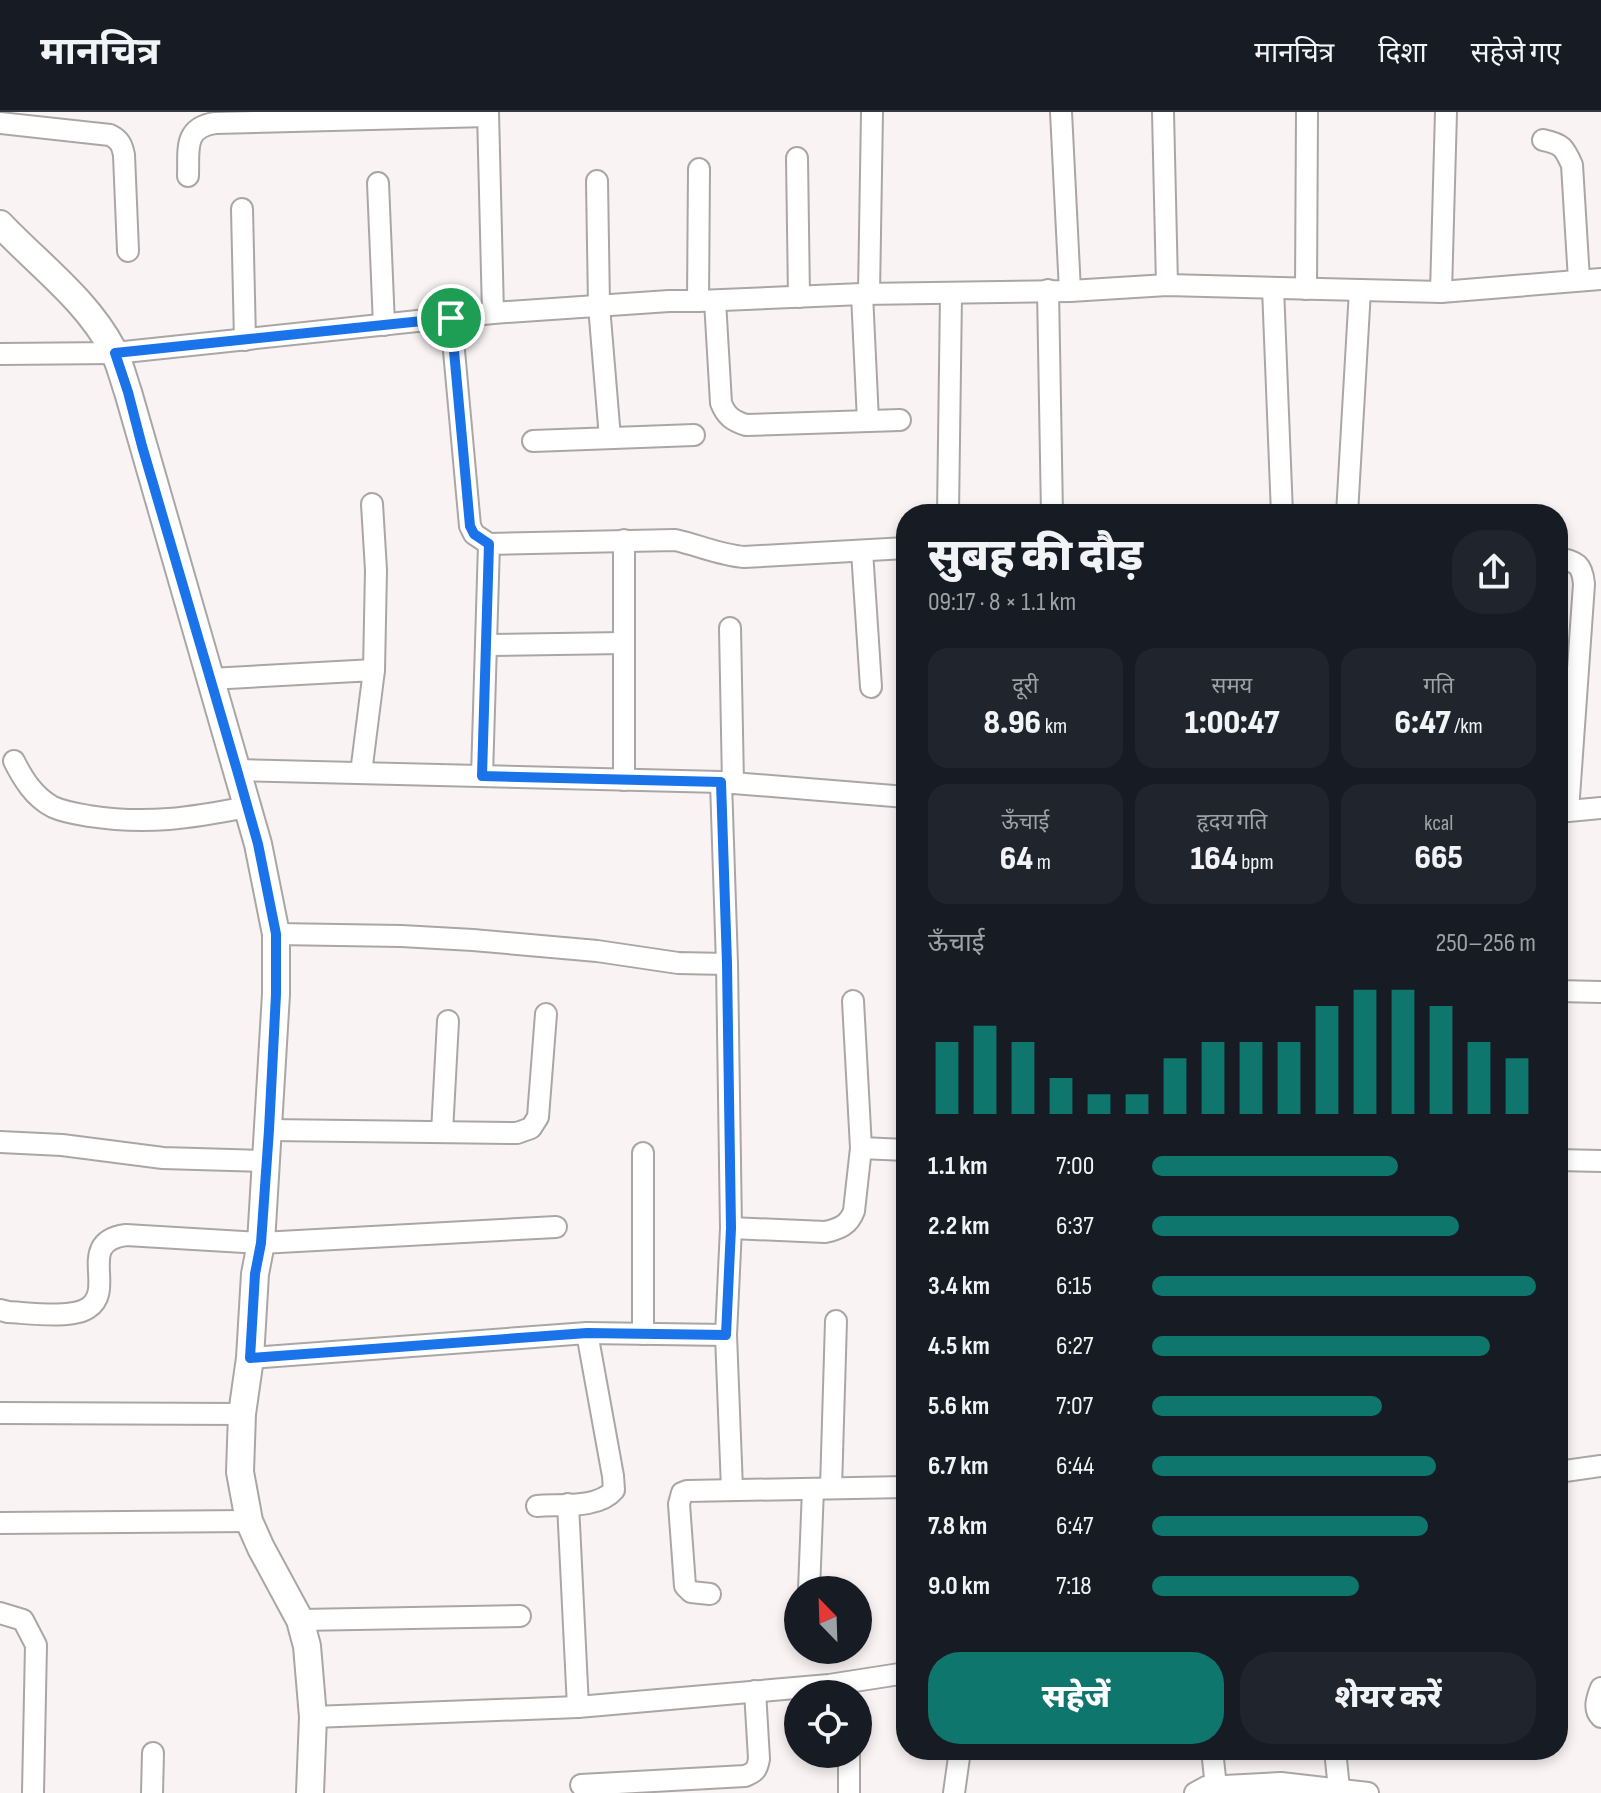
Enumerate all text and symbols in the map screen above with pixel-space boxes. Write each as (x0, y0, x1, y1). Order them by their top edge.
text: मानचित्र (40, 30, 160, 75)
text: मानचित्र (1254, 37, 1334, 70)
text: दिशा (1378, 37, 1427, 70)
text: सहेजे गए (1471, 37, 1561, 70)
pin (417, 284, 485, 352)
icon: arrive (429, 296, 473, 340)
text: सुबह की दौड़ (928, 530, 1143, 583)
button: share (1452, 530, 1536, 614)
text: 09:17 · 8 × 1.1 km (928, 587, 1076, 618)
text: दूरी (1012, 673, 1039, 700)
text: समय (1212, 673, 1252, 700)
text: गति (1423, 673, 1454, 700)
text: 8.96 (983, 702, 1041, 743)
text: 1:00:47 (1185, 702, 1279, 743)
text: 6:47 (1395, 702, 1451, 743)
text: km (1041, 713, 1067, 740)
text: /km (1451, 713, 1483, 740)
text: ऊँचाई (1001, 809, 1049, 836)
text: हृदय गति (1197, 809, 1267, 836)
text: kcal (1424, 810, 1453, 837)
text: 665 (1414, 837, 1463, 878)
text: 64 (1000, 838, 1033, 879)
text: 164 (1190, 838, 1238, 879)
text: m (1033, 849, 1051, 876)
text: bpm (1238, 849, 1274, 876)
text: ऊँचाई (928, 928, 984, 959)
text: 250–256 m (1435, 928, 1536, 959)
text: 1.1 km (928, 1151, 987, 1182)
text: 7:00 (1056, 1151, 1094, 1182)
text: 2.2 km (928, 1211, 990, 1242)
text: 6:37 (1056, 1211, 1094, 1242)
text: 3.4 km (928, 1271, 990, 1302)
text: 6:15 (1056, 1271, 1092, 1302)
text: 4.5 km (928, 1331, 990, 1362)
text: 6:27 (1056, 1331, 1093, 1362)
text: 5.6 km (928, 1391, 989, 1422)
text: 7:07 (1056, 1391, 1093, 1422)
text: 6.7 km (928, 1451, 988, 1482)
text: 6:44 (1056, 1451, 1094, 1482)
text: 7.8 km (928, 1511, 987, 1542)
text: 6:47 (1056, 1511, 1093, 1542)
text: 9.0 km (928, 1571, 990, 1602)
text: 7:18 (1056, 1571, 1092, 1602)
north arrow (784, 1576, 872, 1664)
map controls (784, 1576, 872, 1768)
button: सहेजें (928, 1652, 1224, 1744)
button: शेयर करें (1240, 1652, 1536, 1744)
button: locate (784, 1680, 872, 1768)

